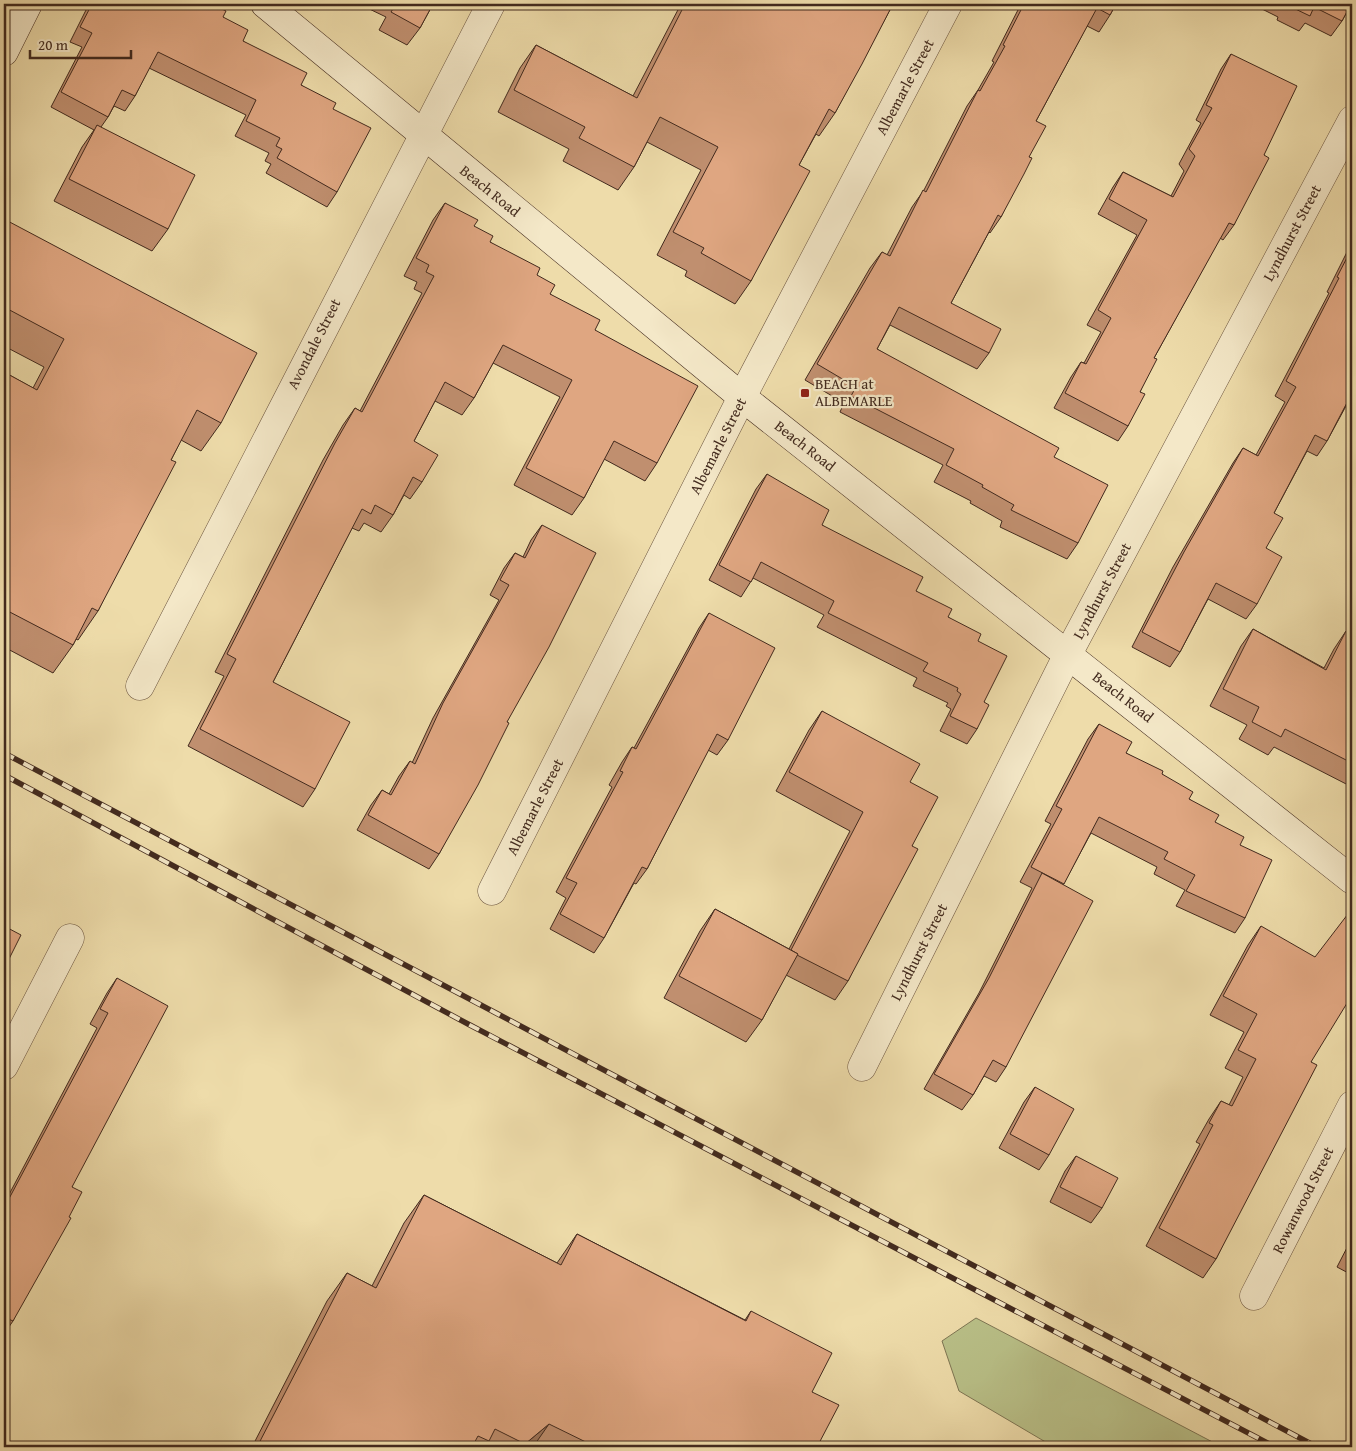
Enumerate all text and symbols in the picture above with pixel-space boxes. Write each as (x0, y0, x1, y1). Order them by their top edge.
scale bar (30, 28, 131, 60)
text: 20 m (38, 34, 69, 55)
street label: Albemarle Street (870, 34, 939, 139)
street label: Beach Road (456, 160, 525, 221)
street label: Lyndhurst Street (1257, 180, 1326, 285)
street label: Avondale Street (282, 294, 346, 393)
place label: BEACH at ALBEMARLE (815, 373, 893, 411)
marker: BEACH at ALBEMARLE (799, 387, 811, 399)
street label: Albemarle Street (684, 393, 751, 498)
street label: Beach Road (770, 415, 840, 476)
street label: Lyndhurst Street (1067, 538, 1136, 643)
street label: Beach Road (1088, 666, 1158, 727)
street label: Albemarle Street (501, 754, 568, 859)
street label: Lyndhurst Street (885, 899, 952, 1004)
street label: Rowanwood Street (1267, 1142, 1339, 1257)

